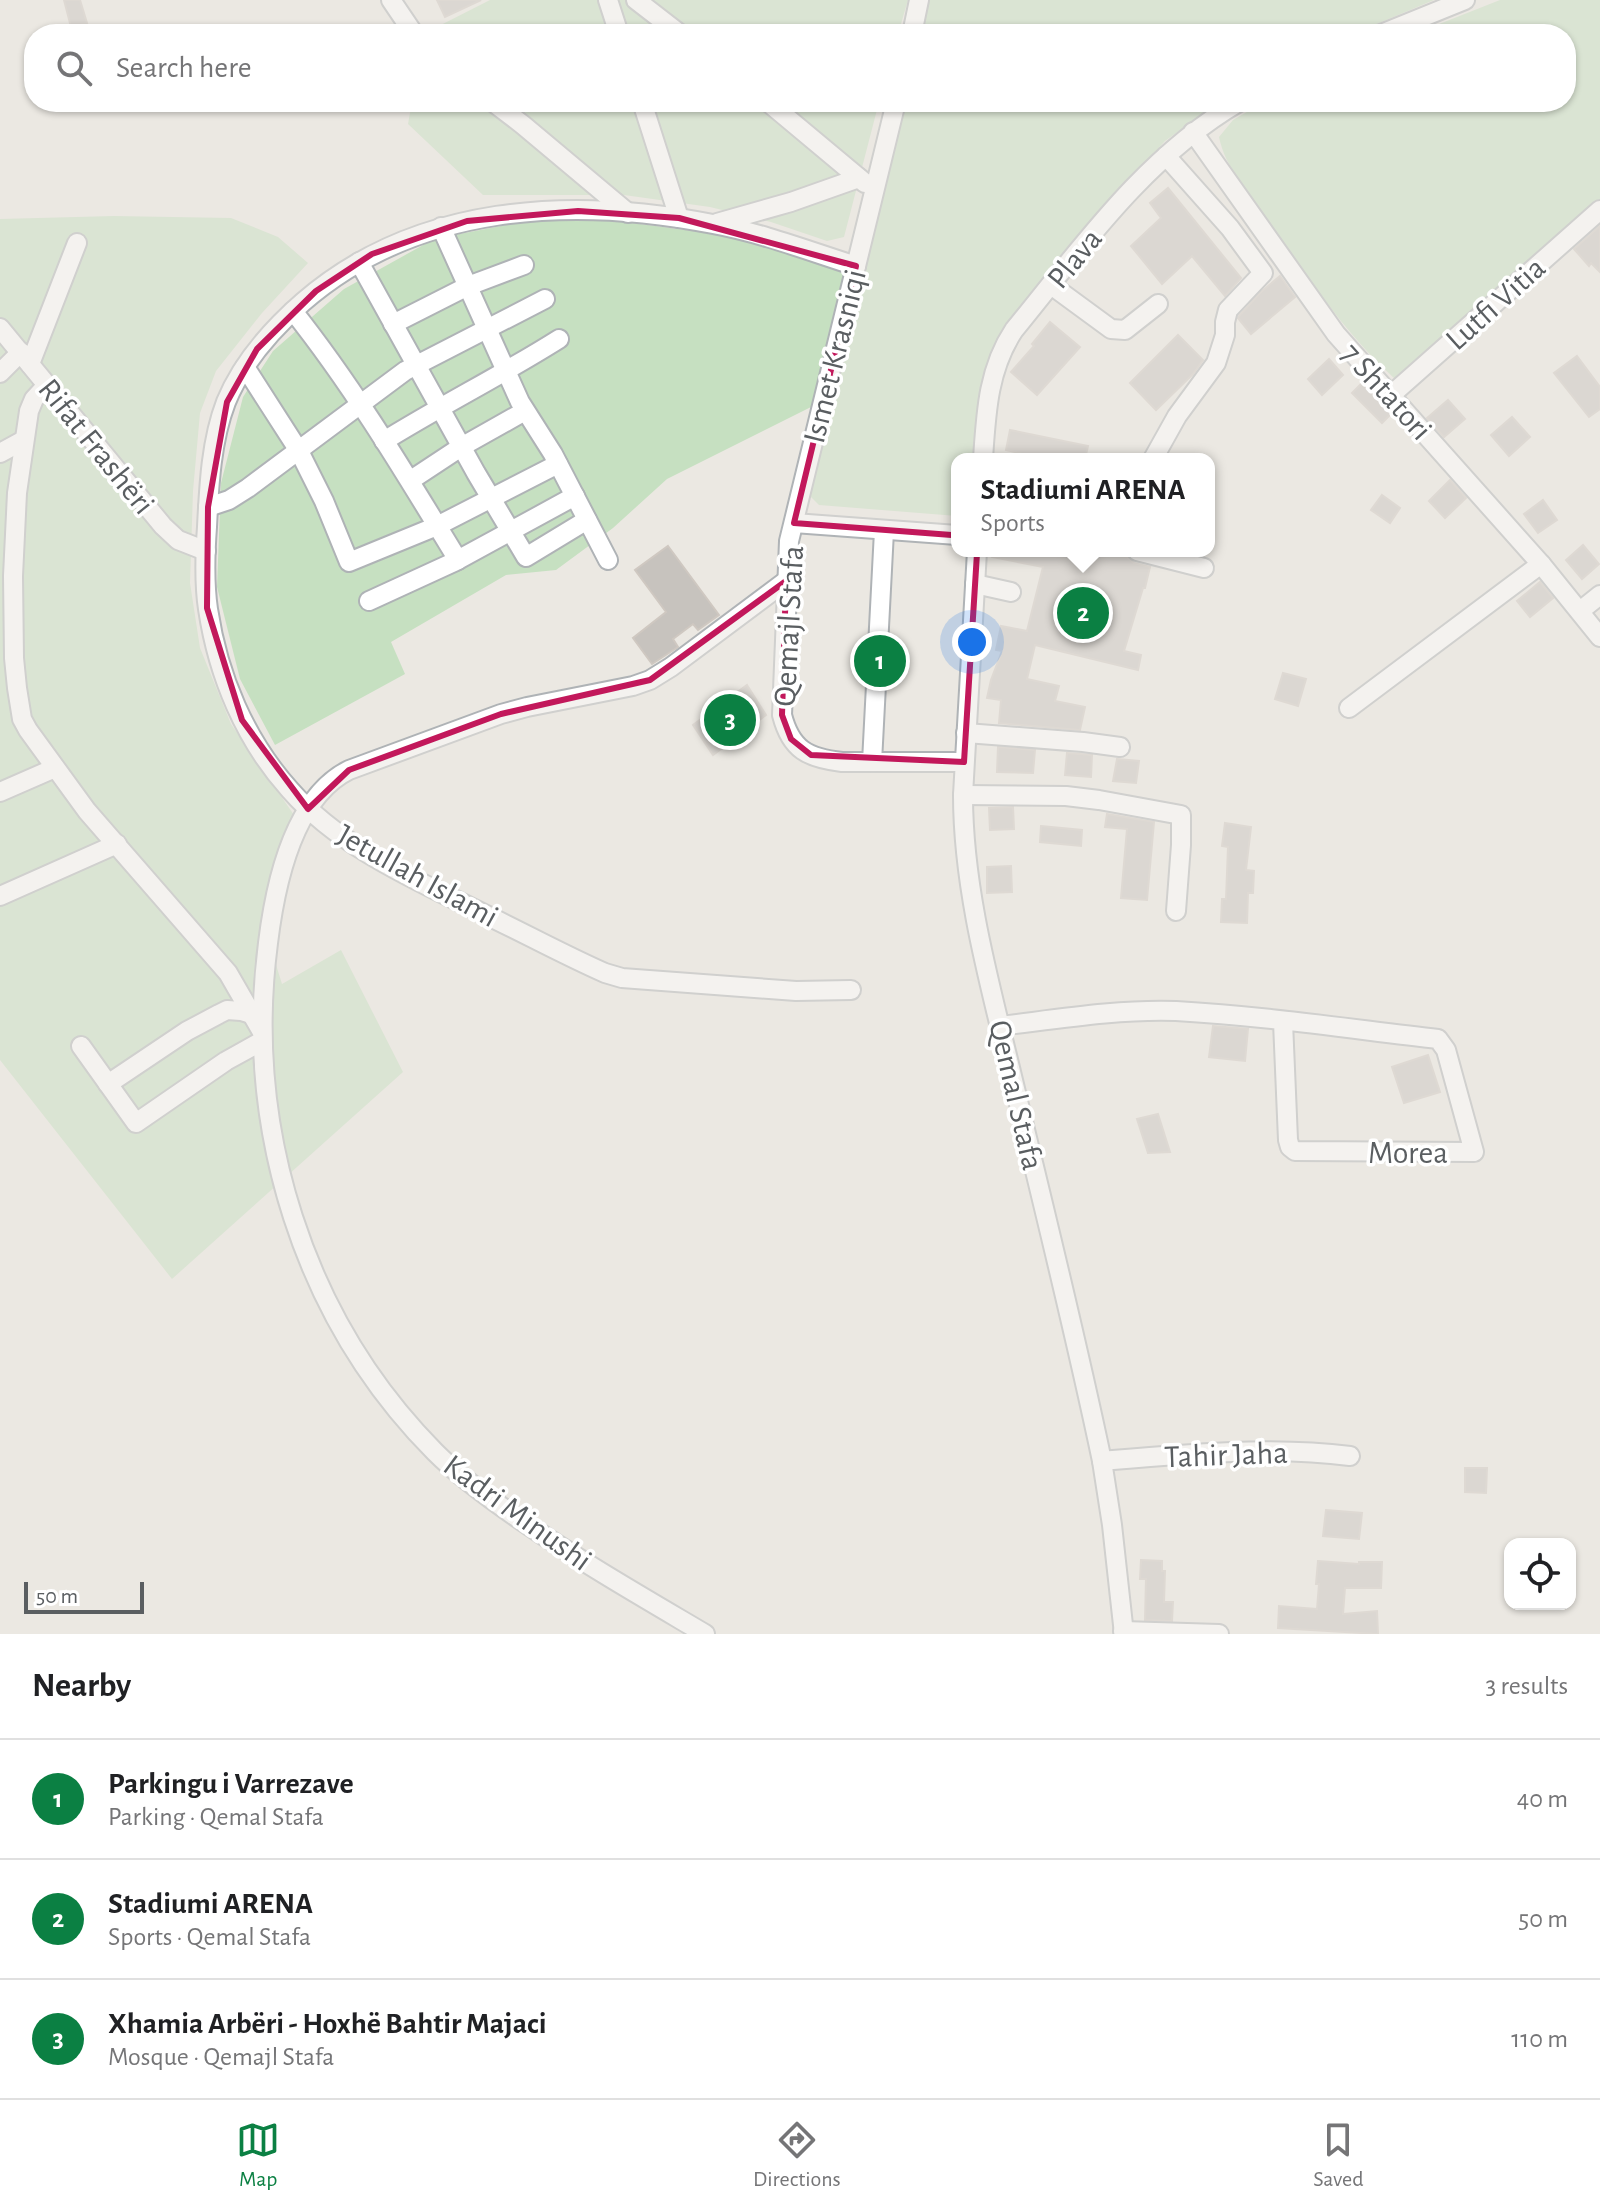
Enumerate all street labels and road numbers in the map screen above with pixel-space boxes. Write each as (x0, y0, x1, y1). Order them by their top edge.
street label: Plava (1041, 223, 1108, 295)
street label: Lutfi Vitia (1440, 251, 1551, 356)
street label: Ismet Krasniqi (798, 266, 872, 446)
street label: 7 Shtatori (1335, 337, 1438, 446)
street label: Rifat Frashëri (32, 373, 160, 520)
street label: Qemajl Stafa (769, 545, 809, 707)
street label: Jetullah Islami (332, 819, 503, 933)
street label: Qemal Stafa (983, 1017, 1049, 1173)
street label: Morea (1368, 1137, 1448, 1169)
street label: Tahir Jaha (1164, 1437, 1288, 1473)
street label: Kadri Minushi (438, 1449, 597, 1577)

